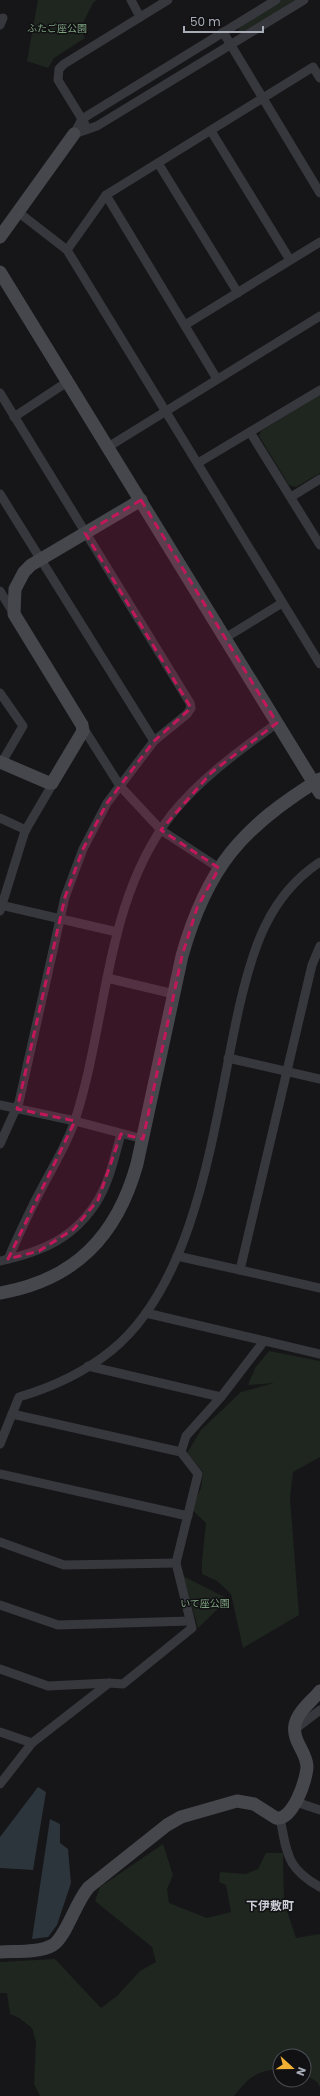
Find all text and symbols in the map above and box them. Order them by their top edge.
scale bar [184,8,263,34]
text: 50 m [190,13,221,30]
park label: ふたご座公園 [27,21,87,36]
park label: いて座公園 [180,1596,230,1611]
district label: 下伊敷町 [246,1897,294,1914]
north arrow [272,2048,312,2088]
text: N [292,2065,310,2078]

